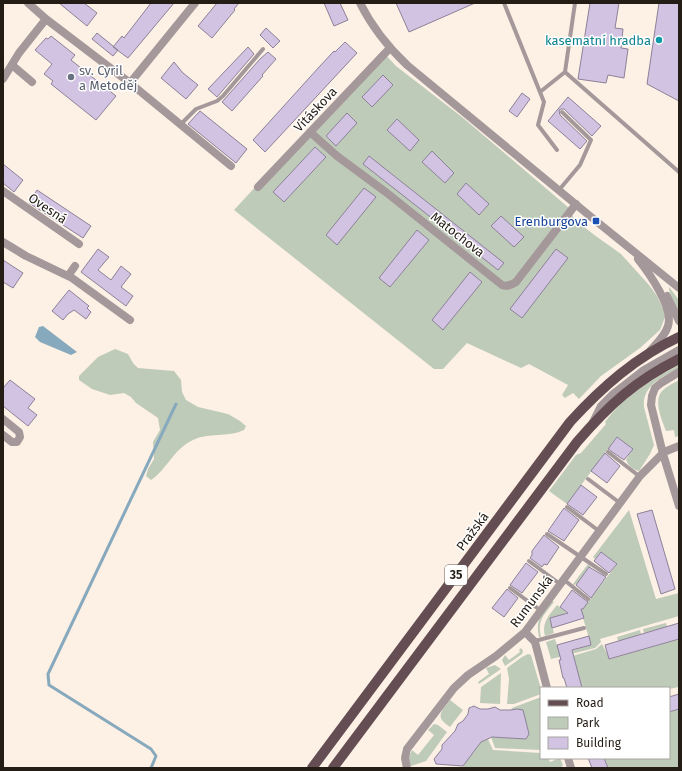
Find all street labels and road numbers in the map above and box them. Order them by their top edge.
street label: Vitáskova [291,84,340,135]
street label: Ovesná [26,190,70,227]
street label: Matochova [428,209,487,260]
street label: Pražská [453,509,492,553]
road number: 35 [445,565,467,585]
street label: Rumunská [507,572,556,630]

